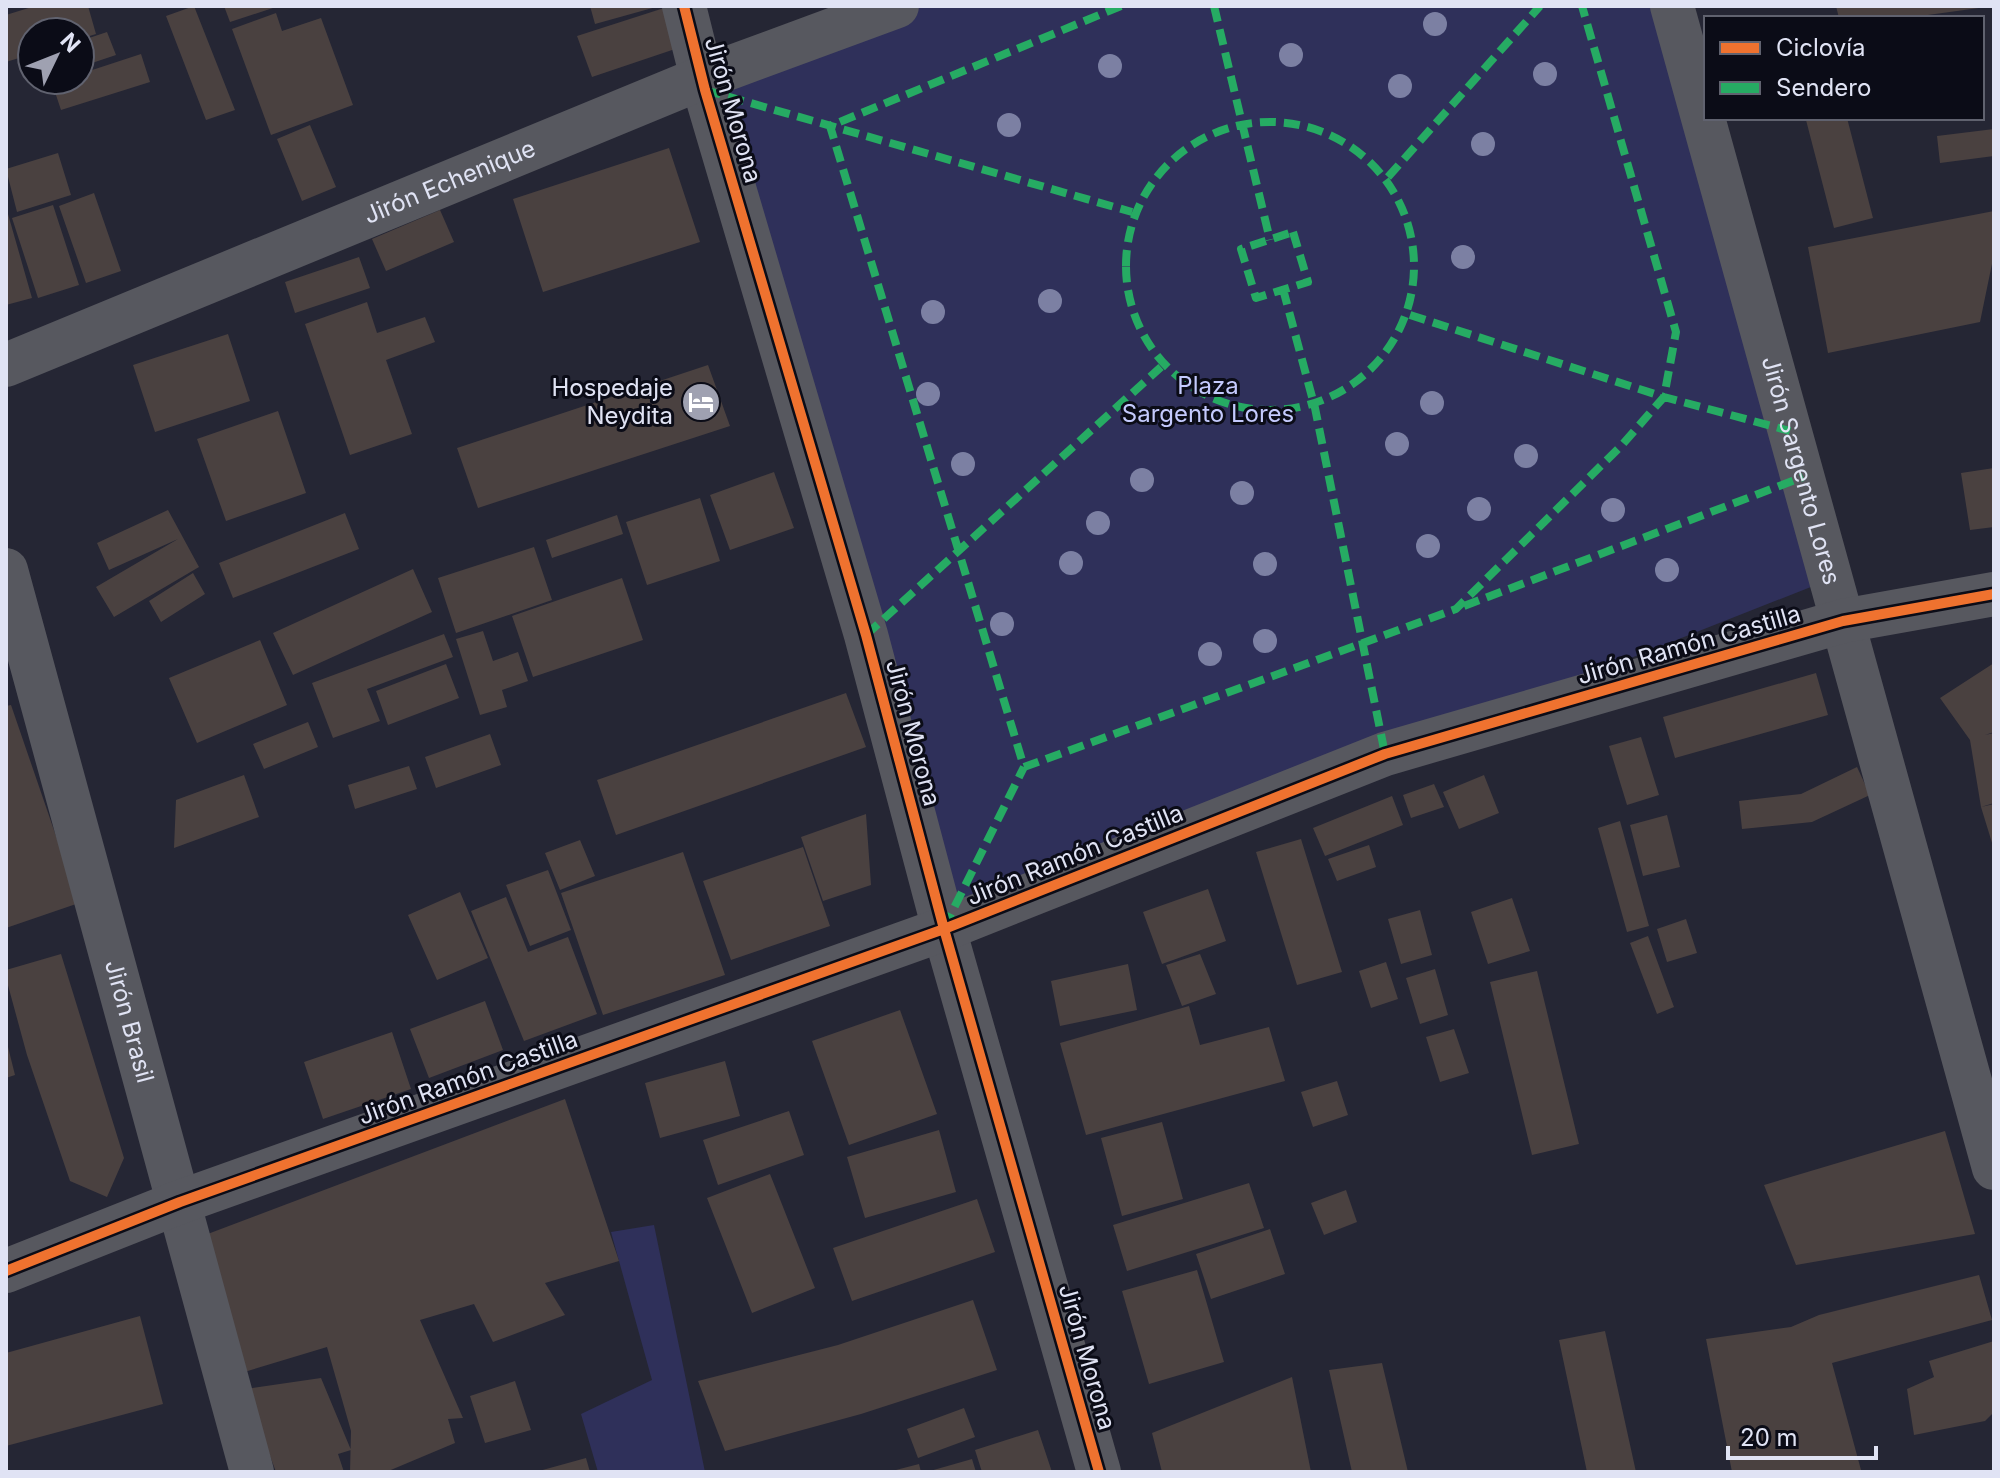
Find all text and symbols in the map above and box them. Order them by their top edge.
north arrow [16,16,96,96]
legend [1704,16,1984,120]
text: N [55,27,86,57]
text: Ciclovía [1776,33,1866,62]
street label: Jirón Morona [699,34,768,186]
text: Sendero [1776,73,1871,102]
street label: Jirón Echenique [360,133,540,230]
street label: Jirón Sargento Lores [1756,353,1847,588]
park label: Plaza Sargento Lores [1122,371,1294,428]
place label: Hospedaje Neydita [551,373,673,430]
hotel icon: Hospedaje Neydita [680,381,722,423]
street label: Jirón Ramón Castilla [1574,599,1804,690]
street label: Jirón Morona [880,657,947,809]
street label: Jirón Ramón Castilla [962,798,1187,911]
street label: Jirón Brasil [99,957,160,1086]
street label: Jirón Ramón Castilla [354,1024,581,1131]
street label: Jirón Morona [1053,1281,1122,1433]
scale bar [1728,1410,1876,1460]
text: 20 m [1740,1423,1798,1452]

